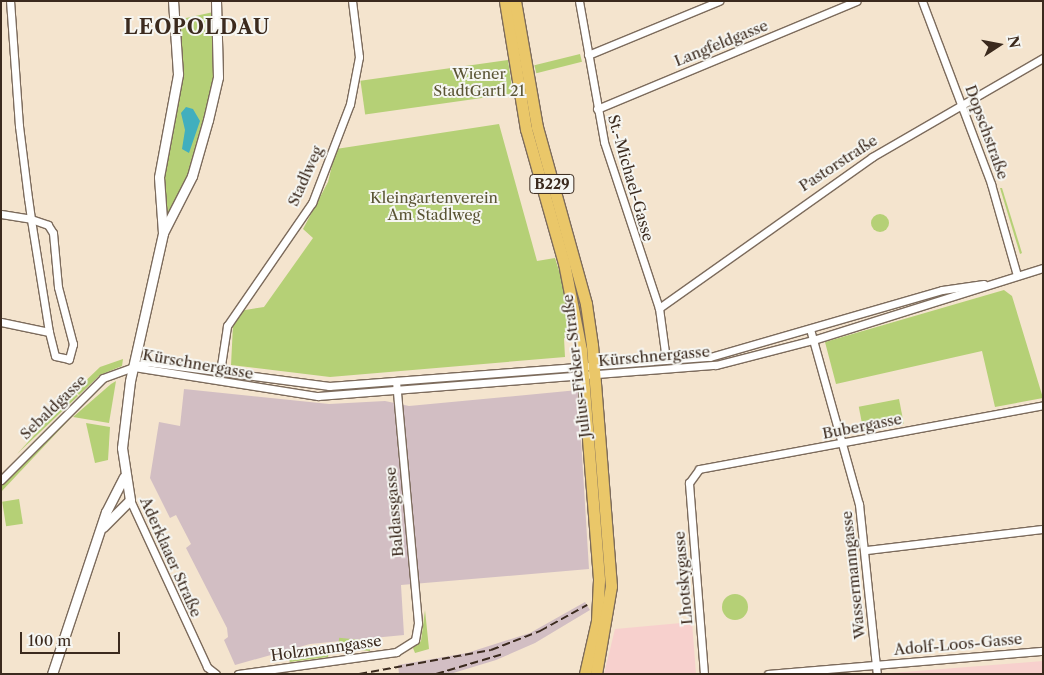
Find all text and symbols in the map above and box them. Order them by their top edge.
district label: LEOPOLDAU [123,15,271,39]
street label: Langfeldgasse [672,16,770,70]
north arrow [974,20,1024,70]
text: N [1004,34,1024,50]
park label: Wiener StadtGartl 21 [433,64,525,99]
street label: Dopschstraße [962,82,1012,182]
street label: St.-Michael-Gasse [604,113,658,243]
street label: Pastorstraße [796,131,880,195]
street label: Stadlweg [284,143,326,209]
road number: B229 [528,172,576,195]
park label: Kleingartenverein Am Stadlweg [370,188,498,223]
street label: Julius-Ficker-Straße [558,293,594,439]
street label: Kürschnergasse [597,342,711,370]
street label: Kürschnergasse [141,345,255,383]
street label: Sebaldgasse [16,371,90,443]
street label: Bubergasse [821,409,903,443]
street label: Baldassgasse [381,466,407,558]
street label: Aderklaaer Straße [136,494,206,620]
street label: Wassermanngasse [837,510,869,640]
street label: Lhotskygasse [670,530,696,626]
scale bar [22,622,122,654]
street label: Adolf-Loos-Gasse [893,629,1023,659]
text: 100 m [28,631,71,650]
street label: Holzmanngasse [269,631,383,665]

